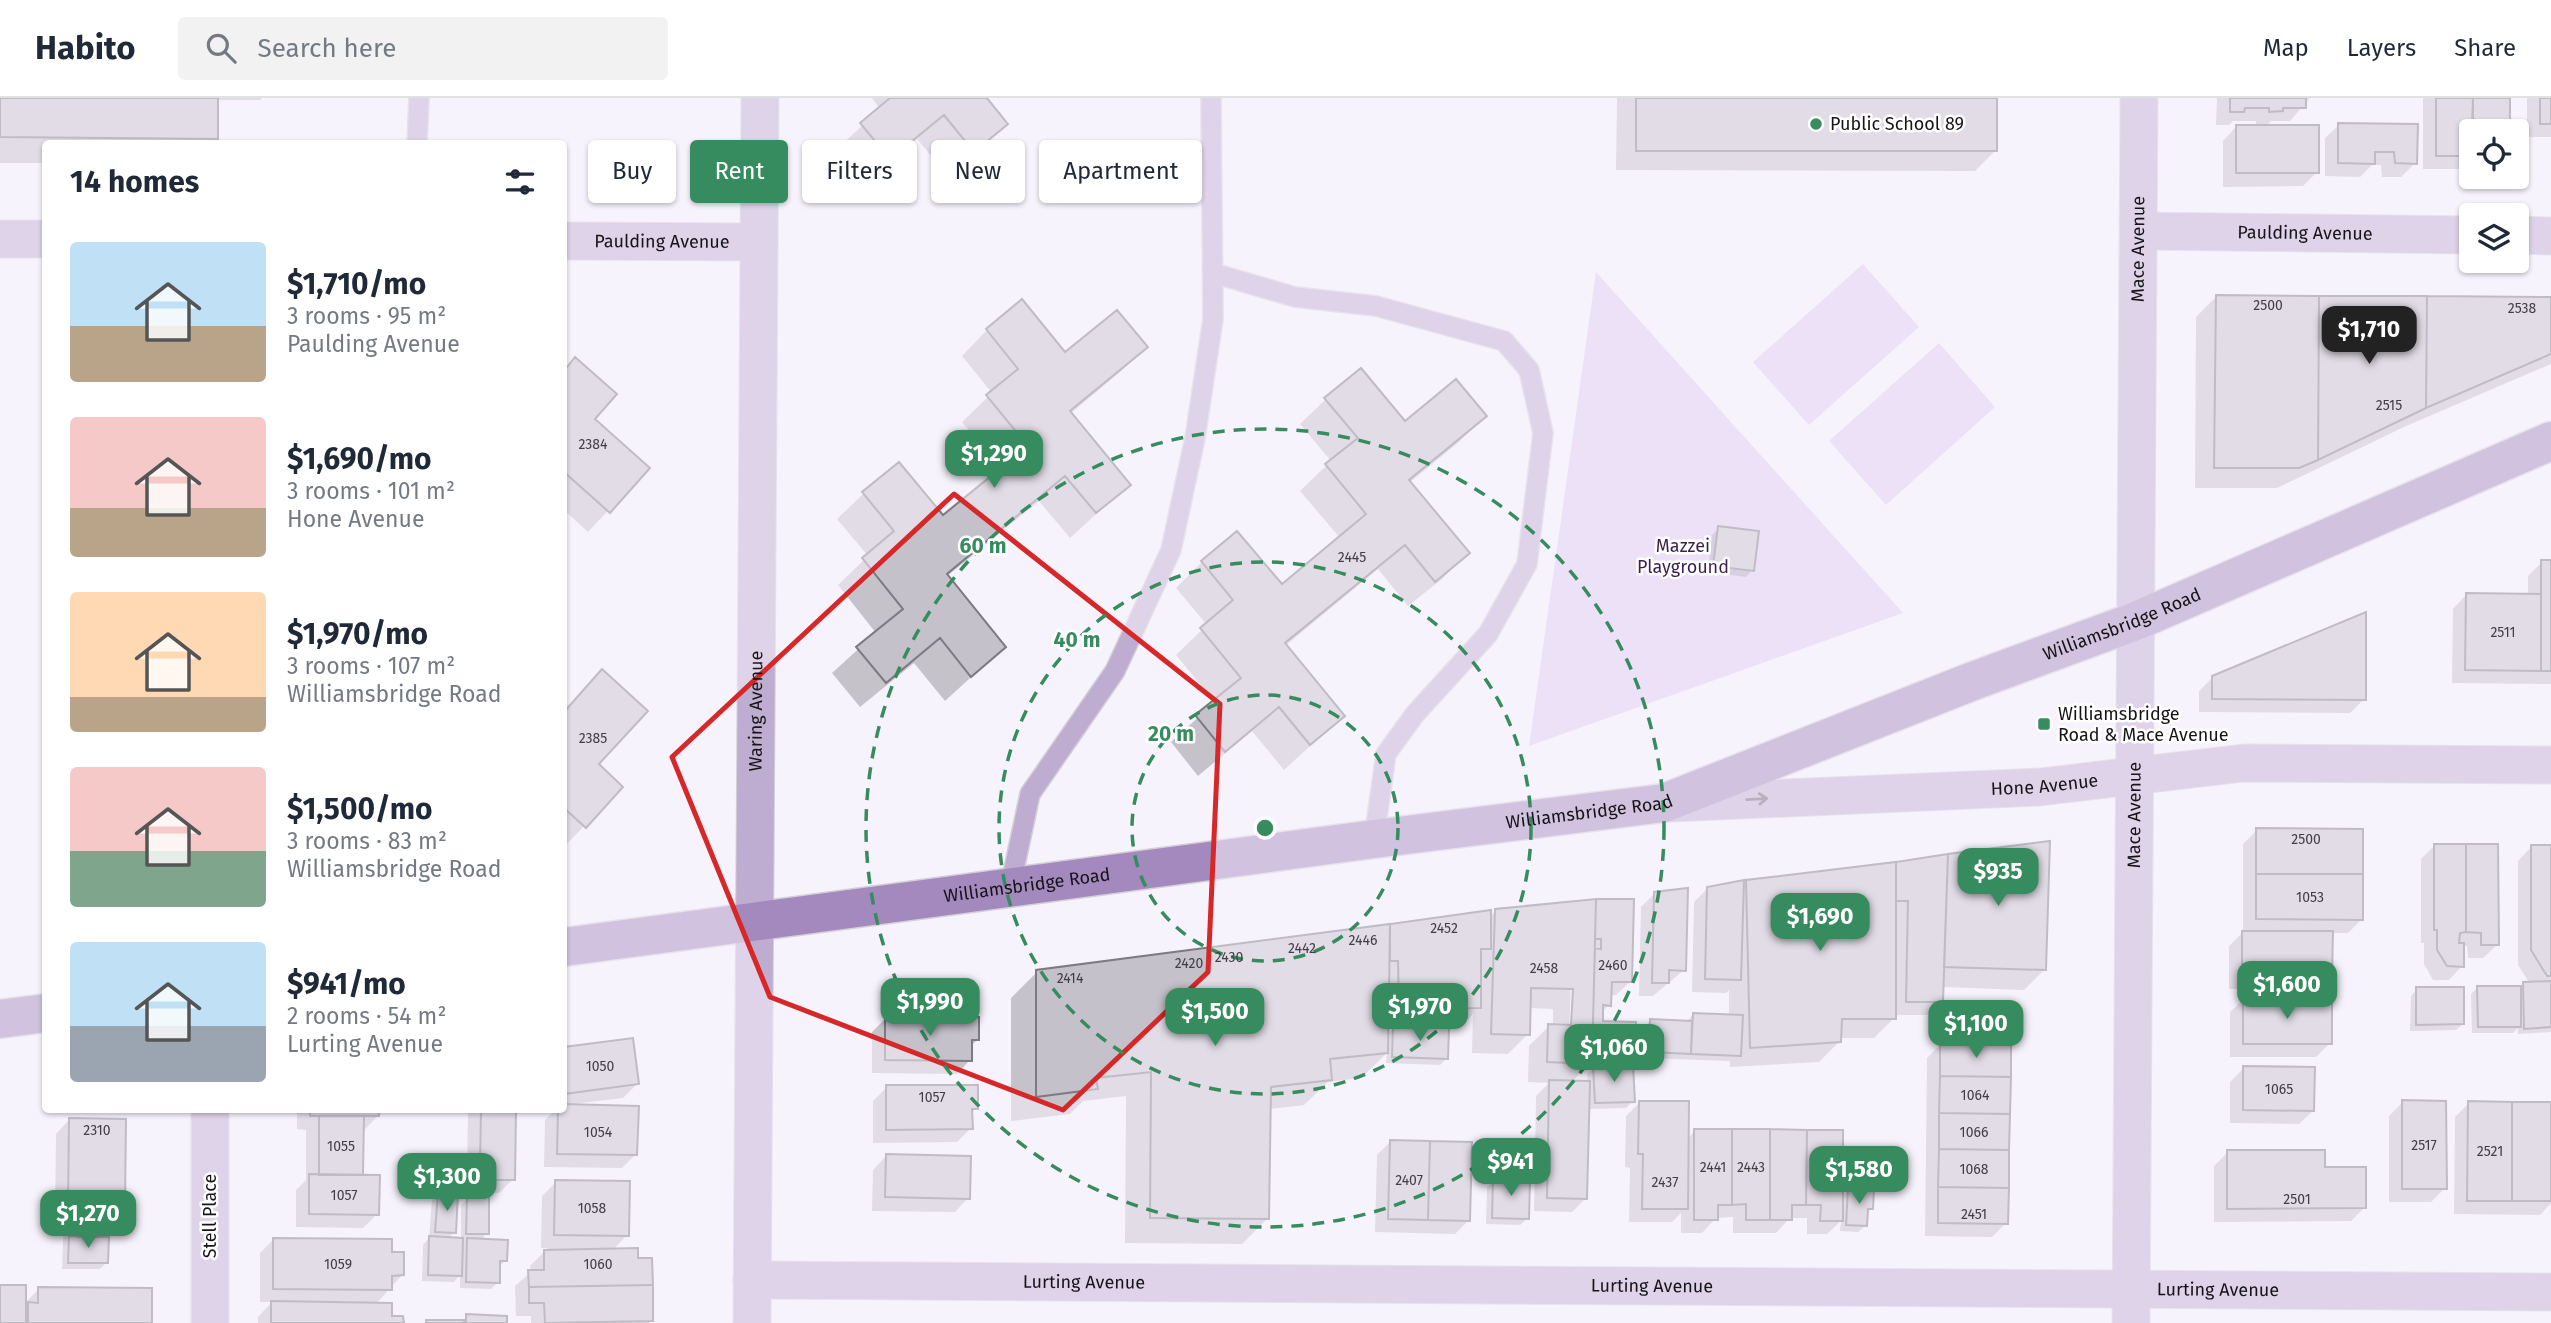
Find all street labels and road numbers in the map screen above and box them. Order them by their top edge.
street label: Mace Avenue [2127,196,2149,302]
street label: Paulding Avenue [2237,221,2373,245]
street label: Paulding Avenue [594,230,730,253]
street label: Williamsbridge Road [2040,583,2204,665]
street label: Waring Avenue [745,651,767,771]
street label: Mace Avenue [2123,762,2146,868]
street label: Hone Avenue [1990,769,2099,800]
street label: Williamsbridge Road [1504,790,1676,834]
street label: Williamsbridge Road [942,863,1112,907]
street label: Stell Place [199,1174,221,1258]
street label: Lurting Avenue [1023,1271,1145,1294]
street label: Lurting Avenue [1591,1275,1713,1297]
street label: Lurting Avenue [2157,1278,2279,1301]

